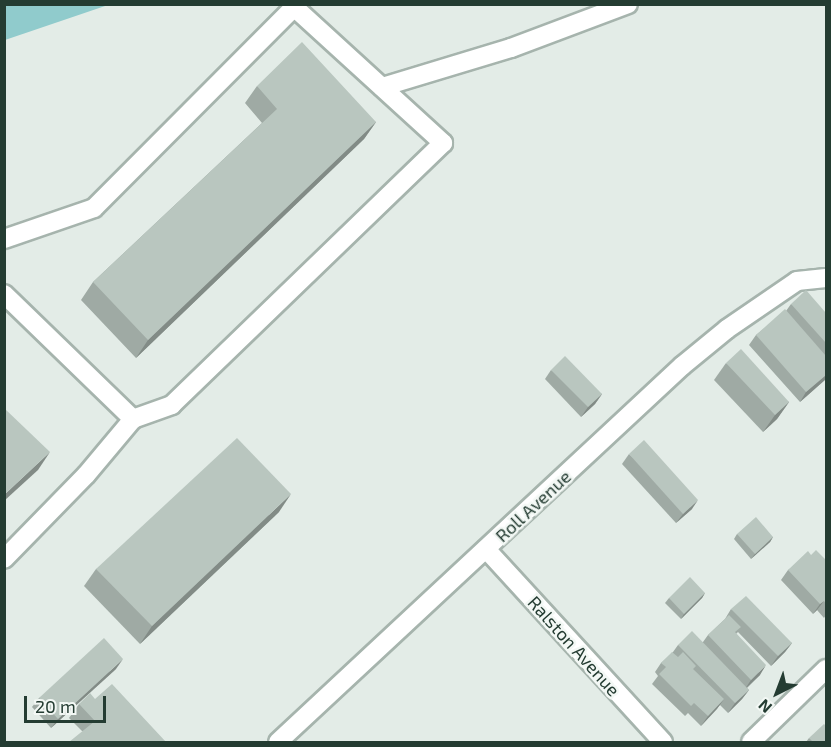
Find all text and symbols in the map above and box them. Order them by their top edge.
street label: Roll Avenue [490,465,576,547]
street label: Ralston Avenue [523,591,625,701]
north arrow [747,663,807,723]
scale bar [27,684,110,722]
text: 20 m [35,695,76,717]
text: N [754,696,775,718]

